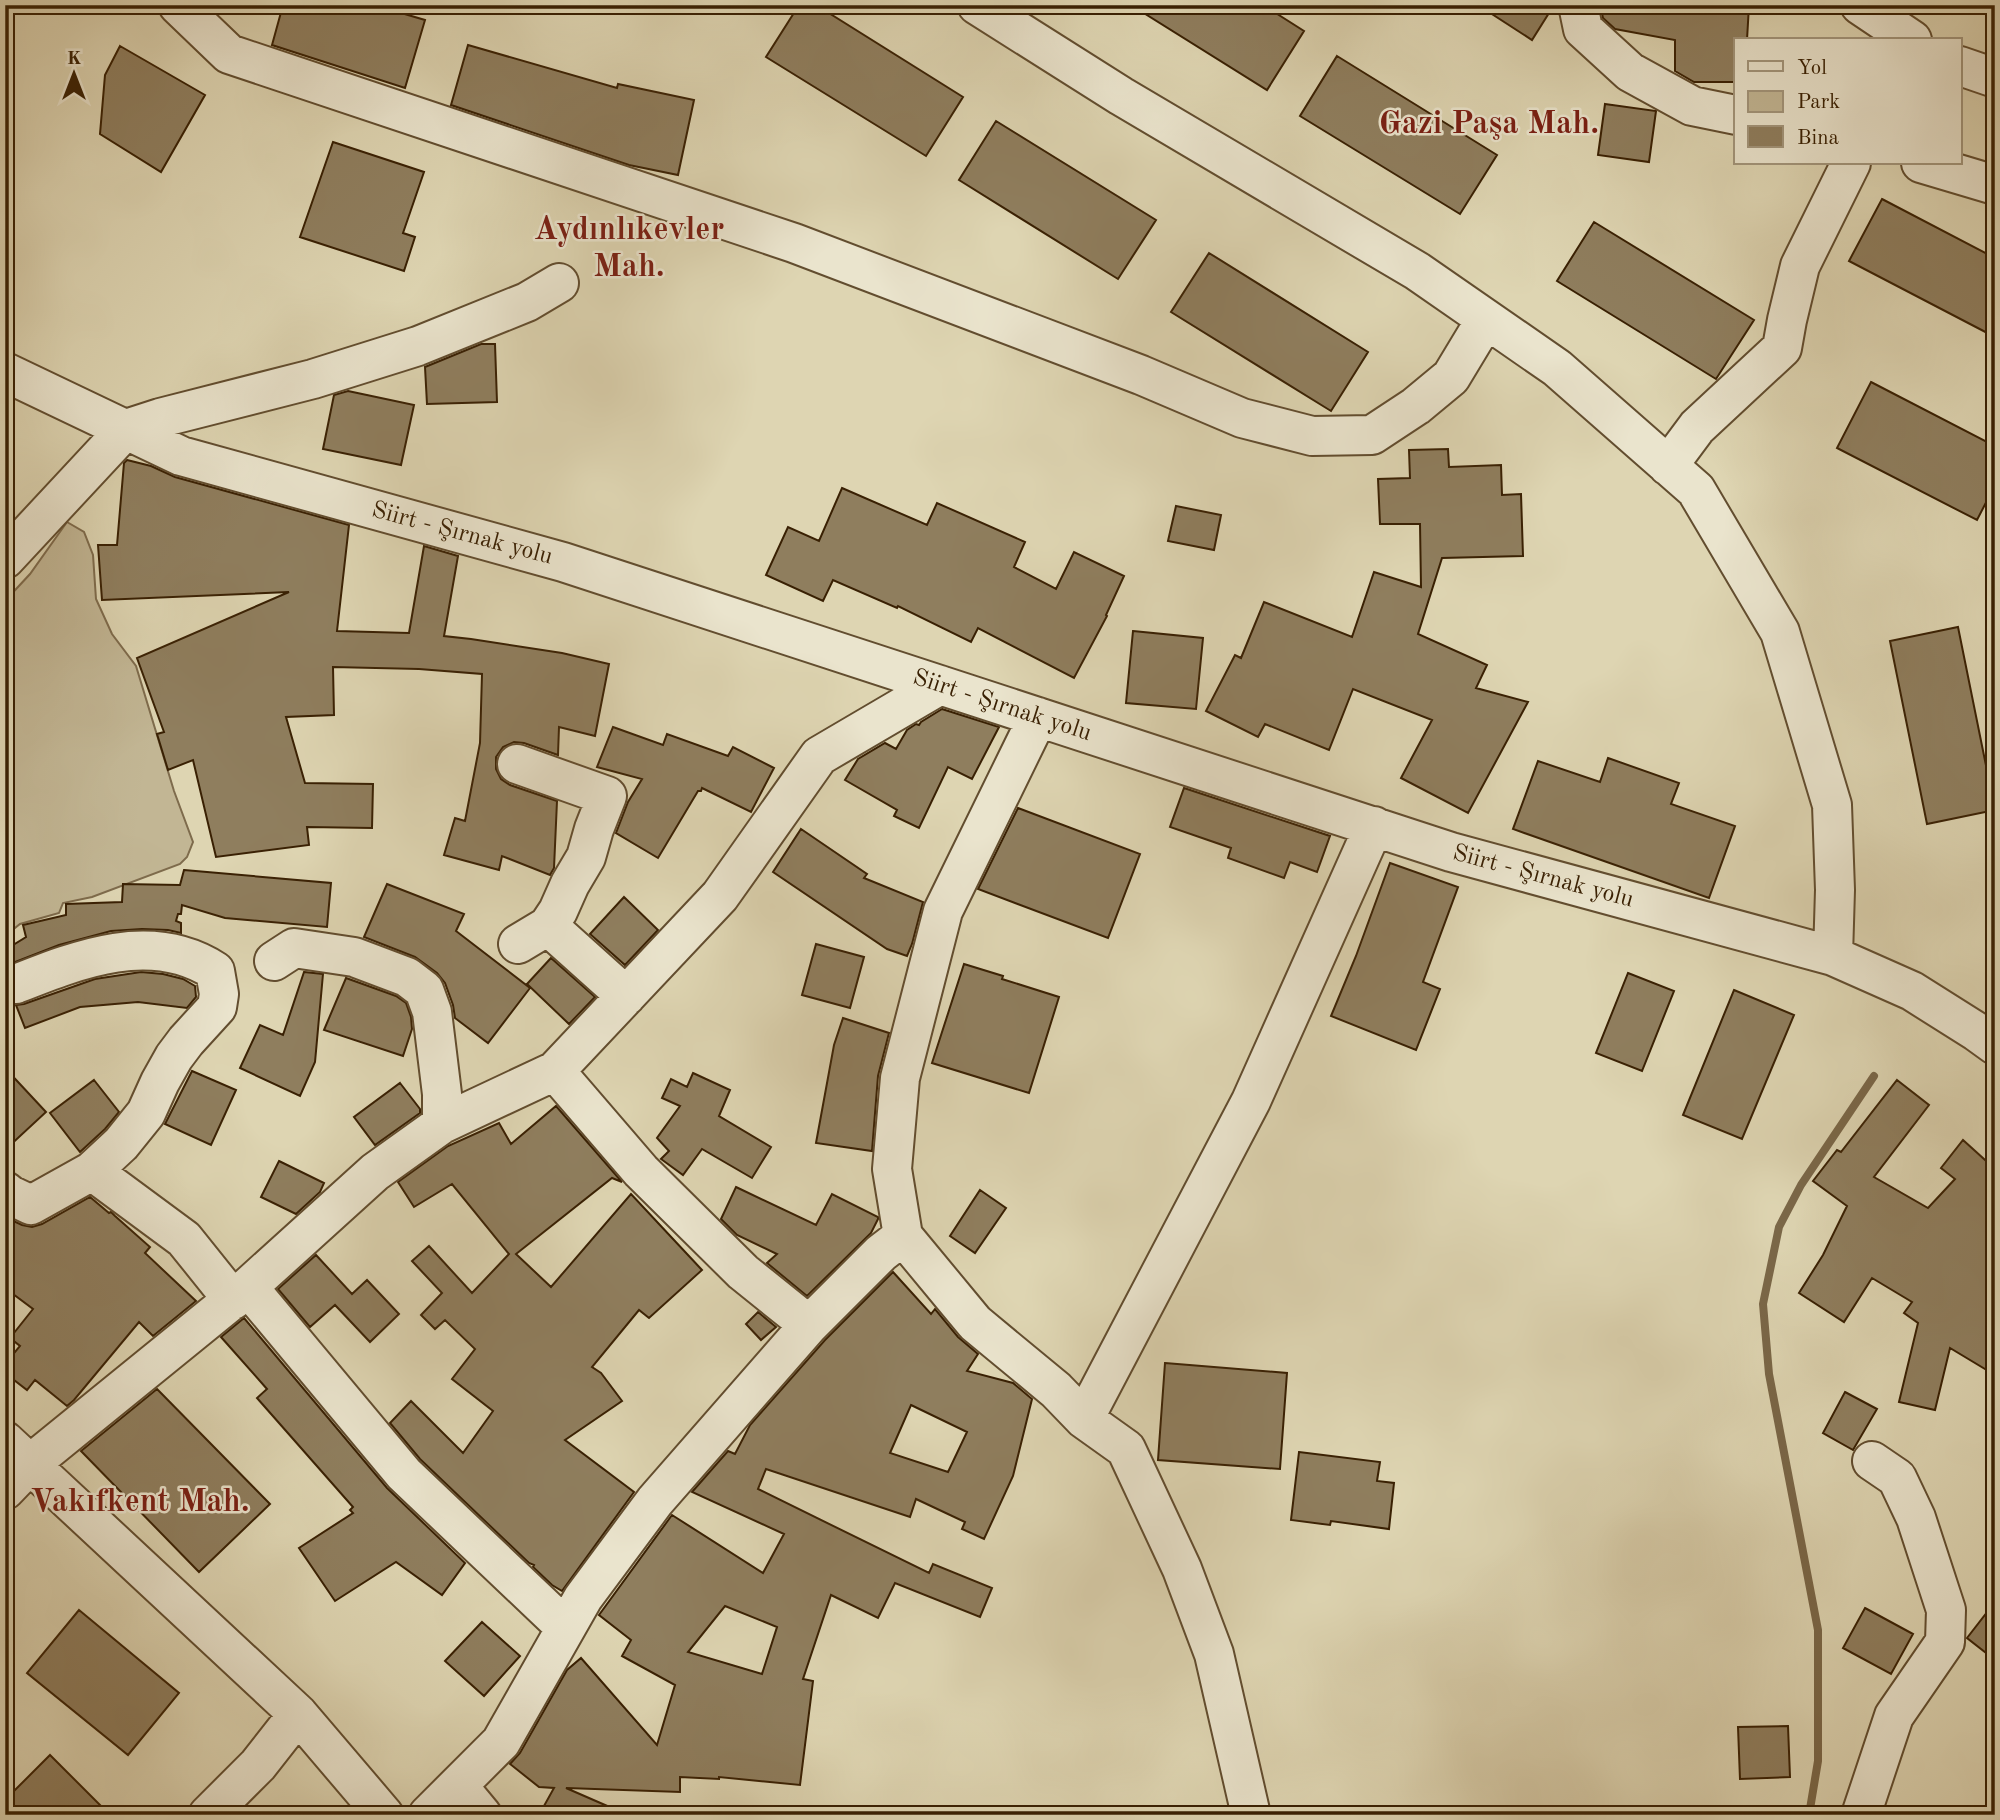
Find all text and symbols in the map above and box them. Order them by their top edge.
north arrow [38,38,108,108]
legend [1734,38,1962,164]
text: K [67,50,82,69]
text: Yol [1797,58,1827,79]
text: Park [1797,92,1840,113]
district label: Gazi Paşa Mah. [1379,109,1599,141]
text: Bina [1797,128,1839,149]
district label: Aydınlıkevler Mah. [534,215,724,284]
street label: Siirt - Şırnak yolu [369,498,555,570]
street label: Siirt - Şırnak yolu [910,666,1095,746]
street label: Siirt - Şırnak yolu [1450,841,1636,913]
district label: Vakıfkent Mah. [30,1487,250,1519]

